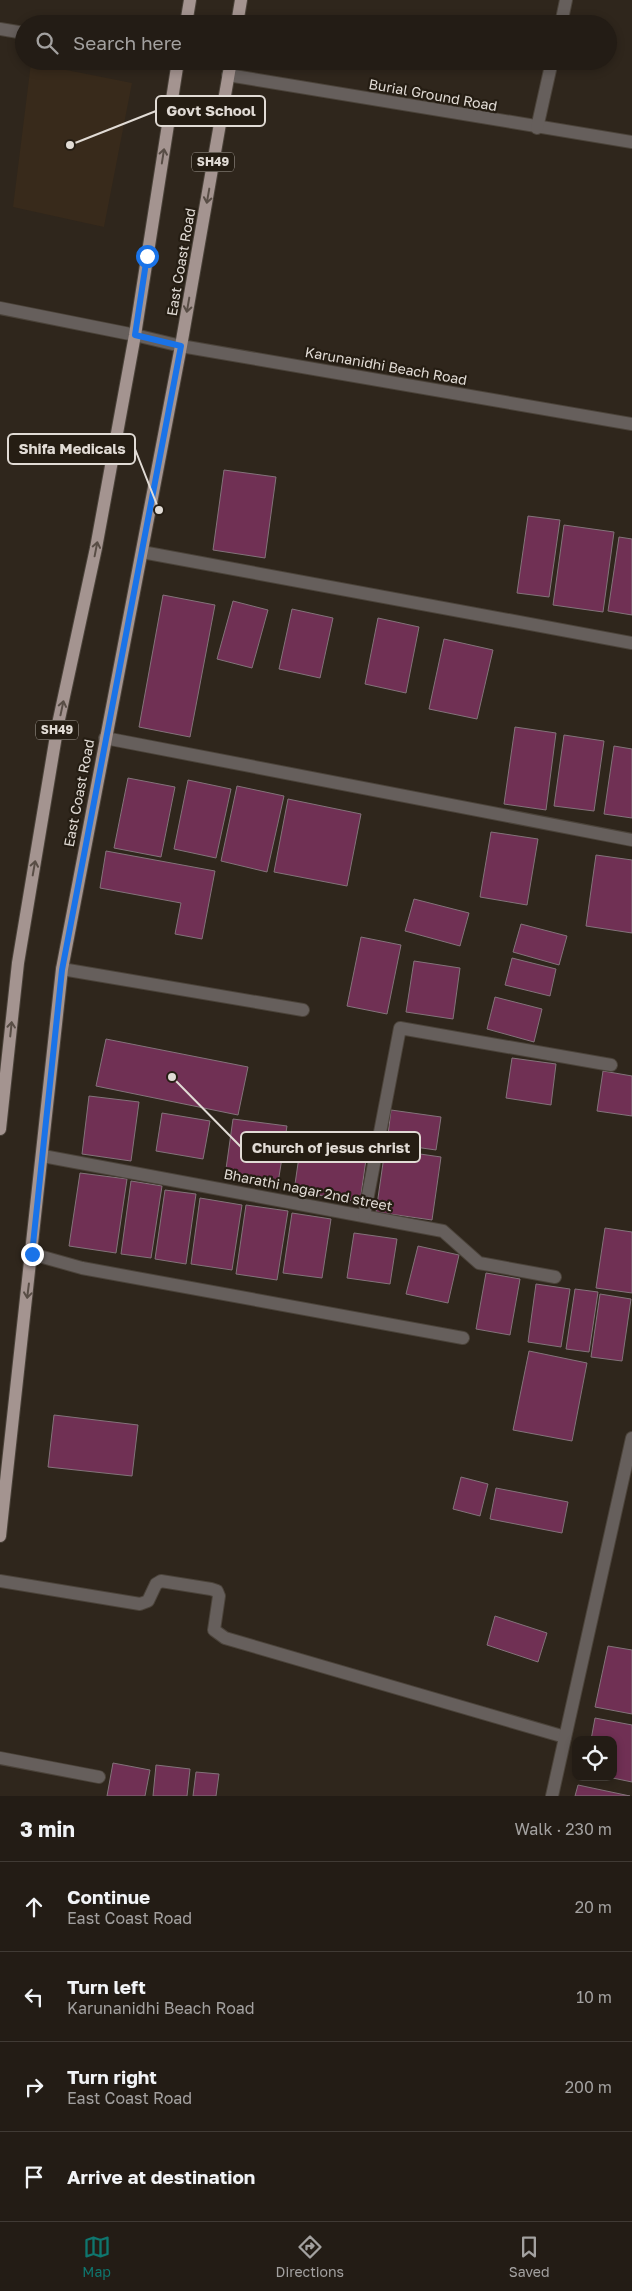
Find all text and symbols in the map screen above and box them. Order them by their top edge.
search box [15,15,617,70]
icon: search [33,29,61,57]
text: Search here [73,31,182,54]
street label: Burial Ground Road [368,75,499,114]
callout: Govt School [156,96,265,126]
text: Govt School [166,101,256,119]
one-way arrow [158,149,168,165]
road number: SH49 [192,152,234,172]
one-way arrow [202,187,212,203]
street label: East Coast Road [163,207,198,317]
route start [136,245,159,268]
one-way arrow [183,296,193,312]
street label: Karunanidhi Beach Road [304,343,468,388]
callout: Shifa Medicals [8,434,135,464]
text: Shifa Medicals [18,439,126,457]
one-way arrow [91,541,101,557]
one-way arrow [57,700,67,716]
road number: SH49 [36,720,78,740]
street label: East Coast Road [60,738,97,848]
one-way arrow [29,860,39,876]
one-way arrow [6,1021,16,1037]
callout: Church of jesus christ [241,1132,420,1162]
text: Church of jesus christ [252,1138,410,1156]
street label: Bharathi nagar 2nd street [222,1165,394,1214]
route end [21,1243,44,1266]
one-way arrow [23,1283,33,1299]
map controls [572,1736,617,1781]
button: locate [572,1736,617,1781]
text: 3 min [20,1816,75,1842]
text: Walk · 230 m [515,1819,612,1839]
text: Continue [67,1885,150,1908]
icon: ahead [20,1893,48,1921]
text: 20 m [575,1897,612,1917]
text: East Coast Road [67,1908,192,1928]
text: Turn left [67,1975,146,1998]
icon: left [20,1983,48,2011]
text: 10 m [576,1987,612,2007]
text: Karunanidhi Beach Road [67,1998,255,2018]
text: Turn right [67,2065,157,2088]
icon: right [20,2073,48,2101]
text: 200 m [565,2077,612,2097]
text: East Coast Road [67,2088,192,2108]
icon: arrive [20,2163,48,2191]
text: Arrive at destination [67,2165,255,2188]
tab: Map [82,2233,111,2280]
tab: Directions [276,2233,344,2280]
tab: Saved [509,2233,550,2280]

